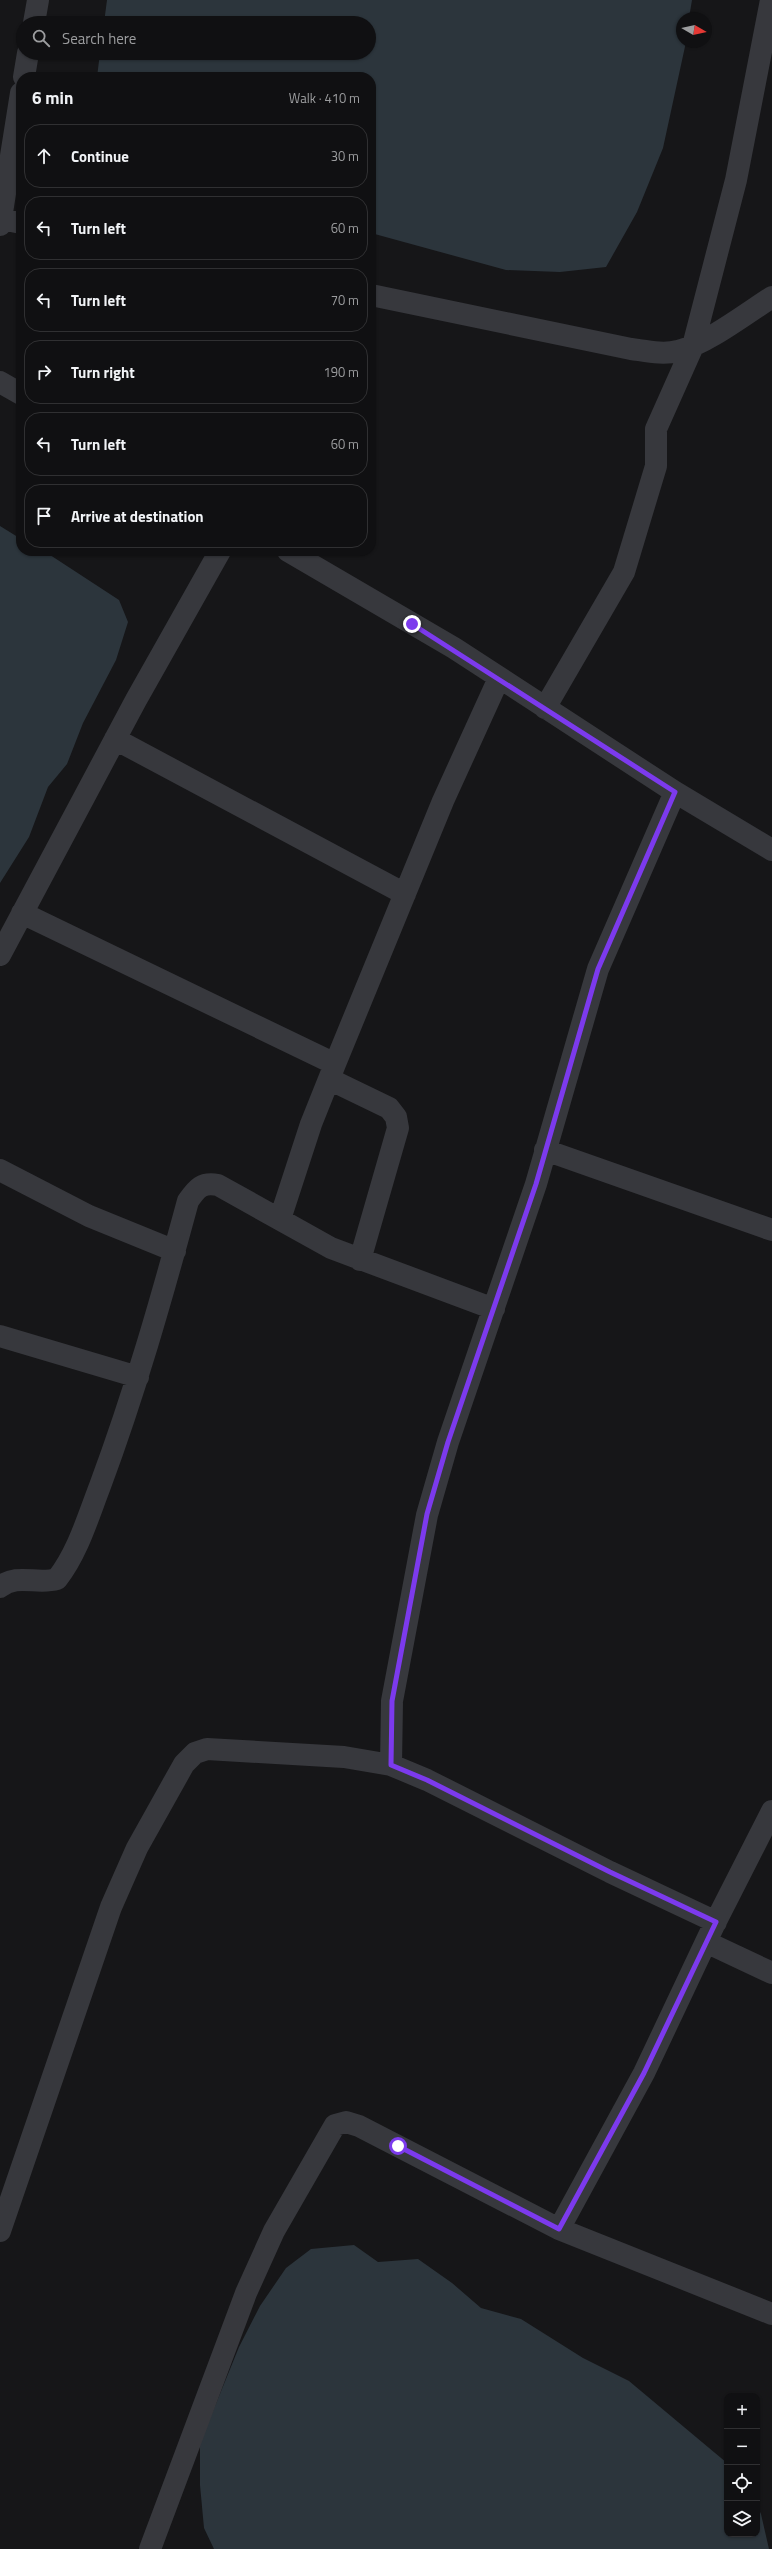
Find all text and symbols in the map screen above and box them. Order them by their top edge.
north arrow [676,12,712,48]
search box [16,16,376,60]
icon: search [30,27,52,49]
text: Search here [62,27,136,50]
text: 6 min [32,85,73,111]
text: Walk · 410 m [289,88,360,108]
icon: ahead [33,145,55,167]
text: Continue [71,145,129,168]
text: 30 m [331,146,359,166]
icon: left [33,217,55,239]
text: Turn left [71,217,126,240]
text: 60 m [331,218,359,238]
icon: left [33,289,55,311]
text: Turn left [71,289,126,312]
text: 70 m [331,290,359,310]
icon: right [33,361,55,383]
text: Turn right [71,361,135,384]
text: 190 m [323,362,359,382]
icon: left [33,433,55,455]
text: Turn left [71,433,126,456]
text: 60 m [331,434,359,454]
icon: arrive [33,505,55,527]
text: Arrive at destination [71,505,204,528]
route end [403,615,421,633]
route start [389,2137,407,2155]
map controls [724,2393,760,2537]
button: + [724,2393,760,2429]
button: − [724,2429,760,2465]
button: locate [724,2465,760,2501]
button: layers [724,2501,760,2537]

